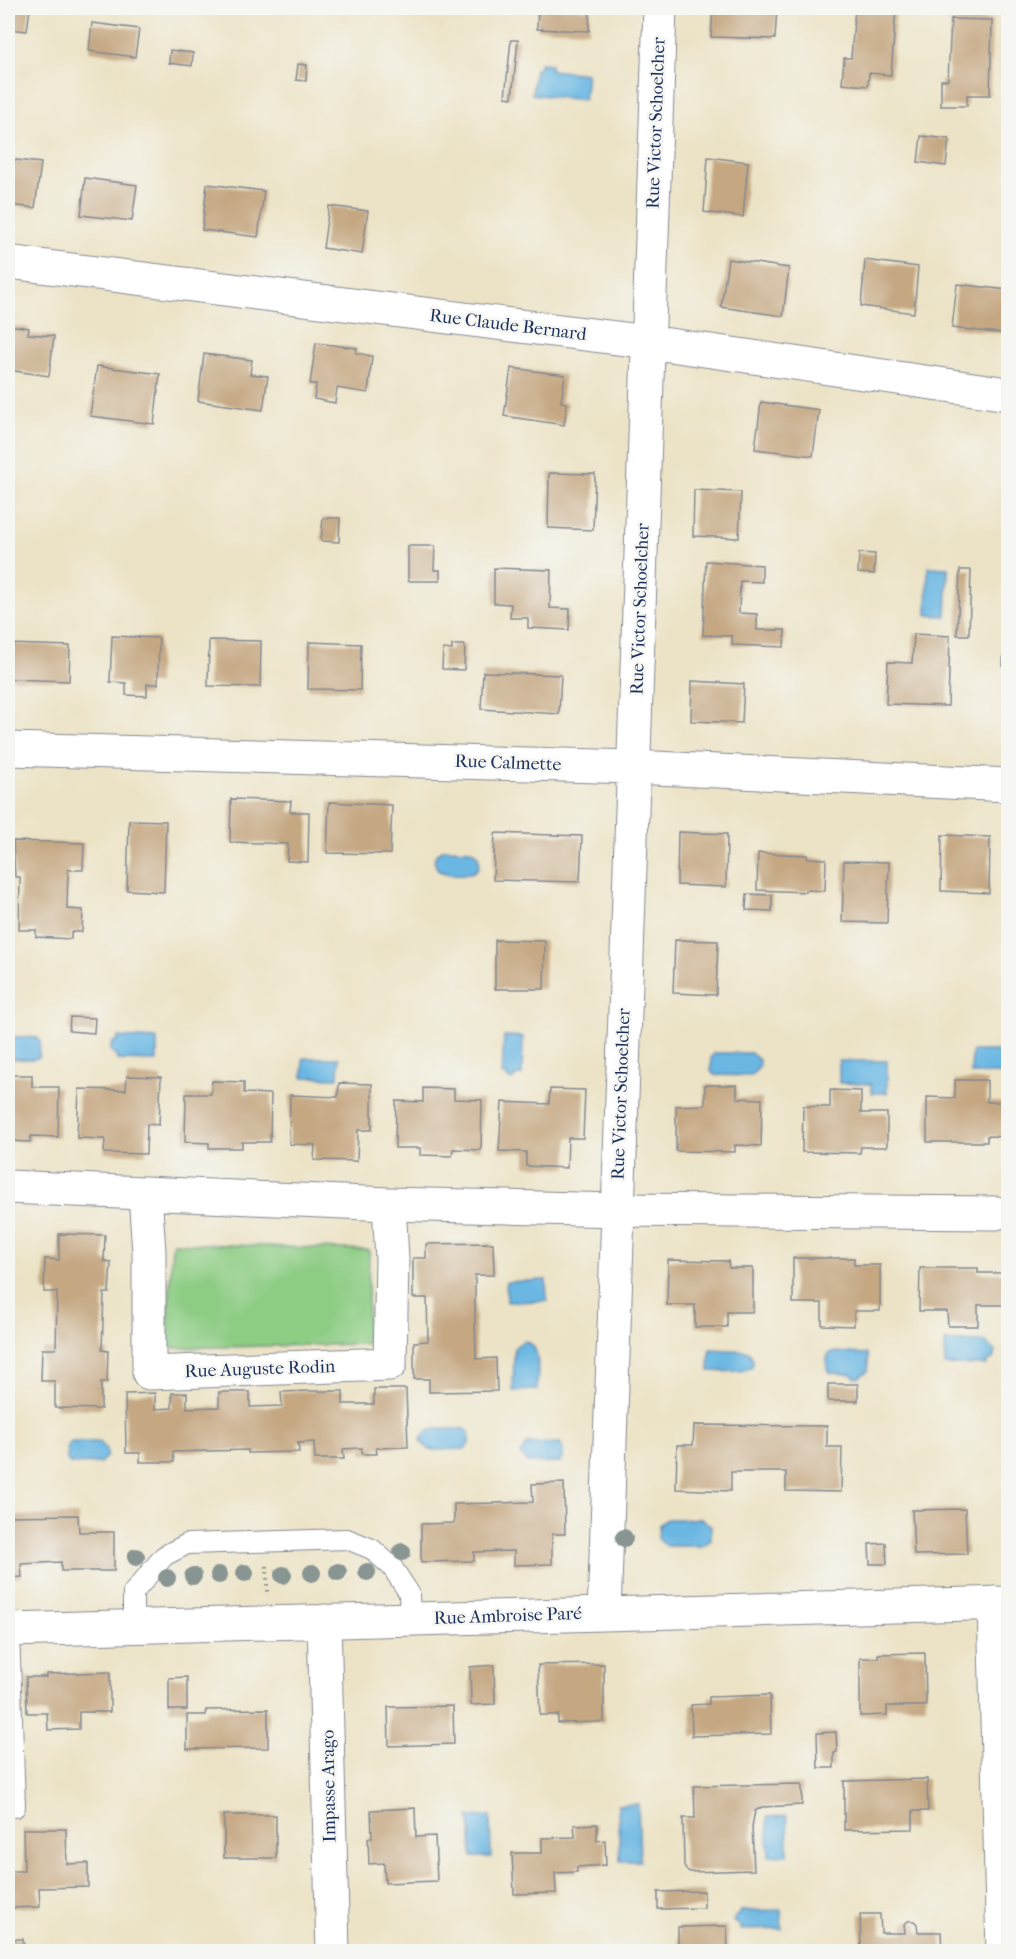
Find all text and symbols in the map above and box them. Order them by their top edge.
street label: Rue Victor Schoelcher [643,36,670,209]
street label: Rue Claude Bernard [428,305,588,345]
street label: Rue Victor Schoelcher [627,522,654,695]
street label: Rue Calmette [454,751,562,775]
street label: Rue Victor Schoelcher [608,1007,635,1180]
street label: Rue Auguste Rodin [184,1356,336,1382]
street label: Rue Ambroise Paré [434,1603,583,1629]
street label: Impasse Arago [318,1730,340,1842]

